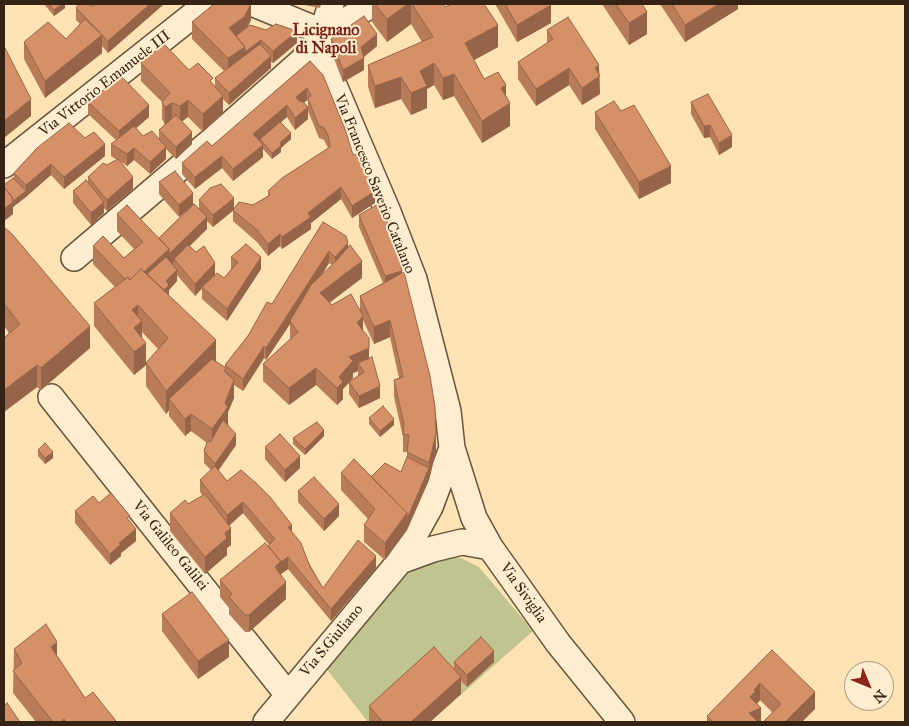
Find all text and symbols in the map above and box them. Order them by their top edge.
district label: Licignano di Napoli [292,21,360,59]
street label: Via Vittorio Emanuele III [36,27,174,141]
street label: Via Francesco Saverio Catalano [330,92,418,276]
street label: Via Galileo Galilei [128,497,212,595]
street label: Via Siviglia [496,559,550,627]
street label: Via S.Giuliano [297,601,367,681]
north arrow [844,661,894,711]
text: N [869,686,889,706]

